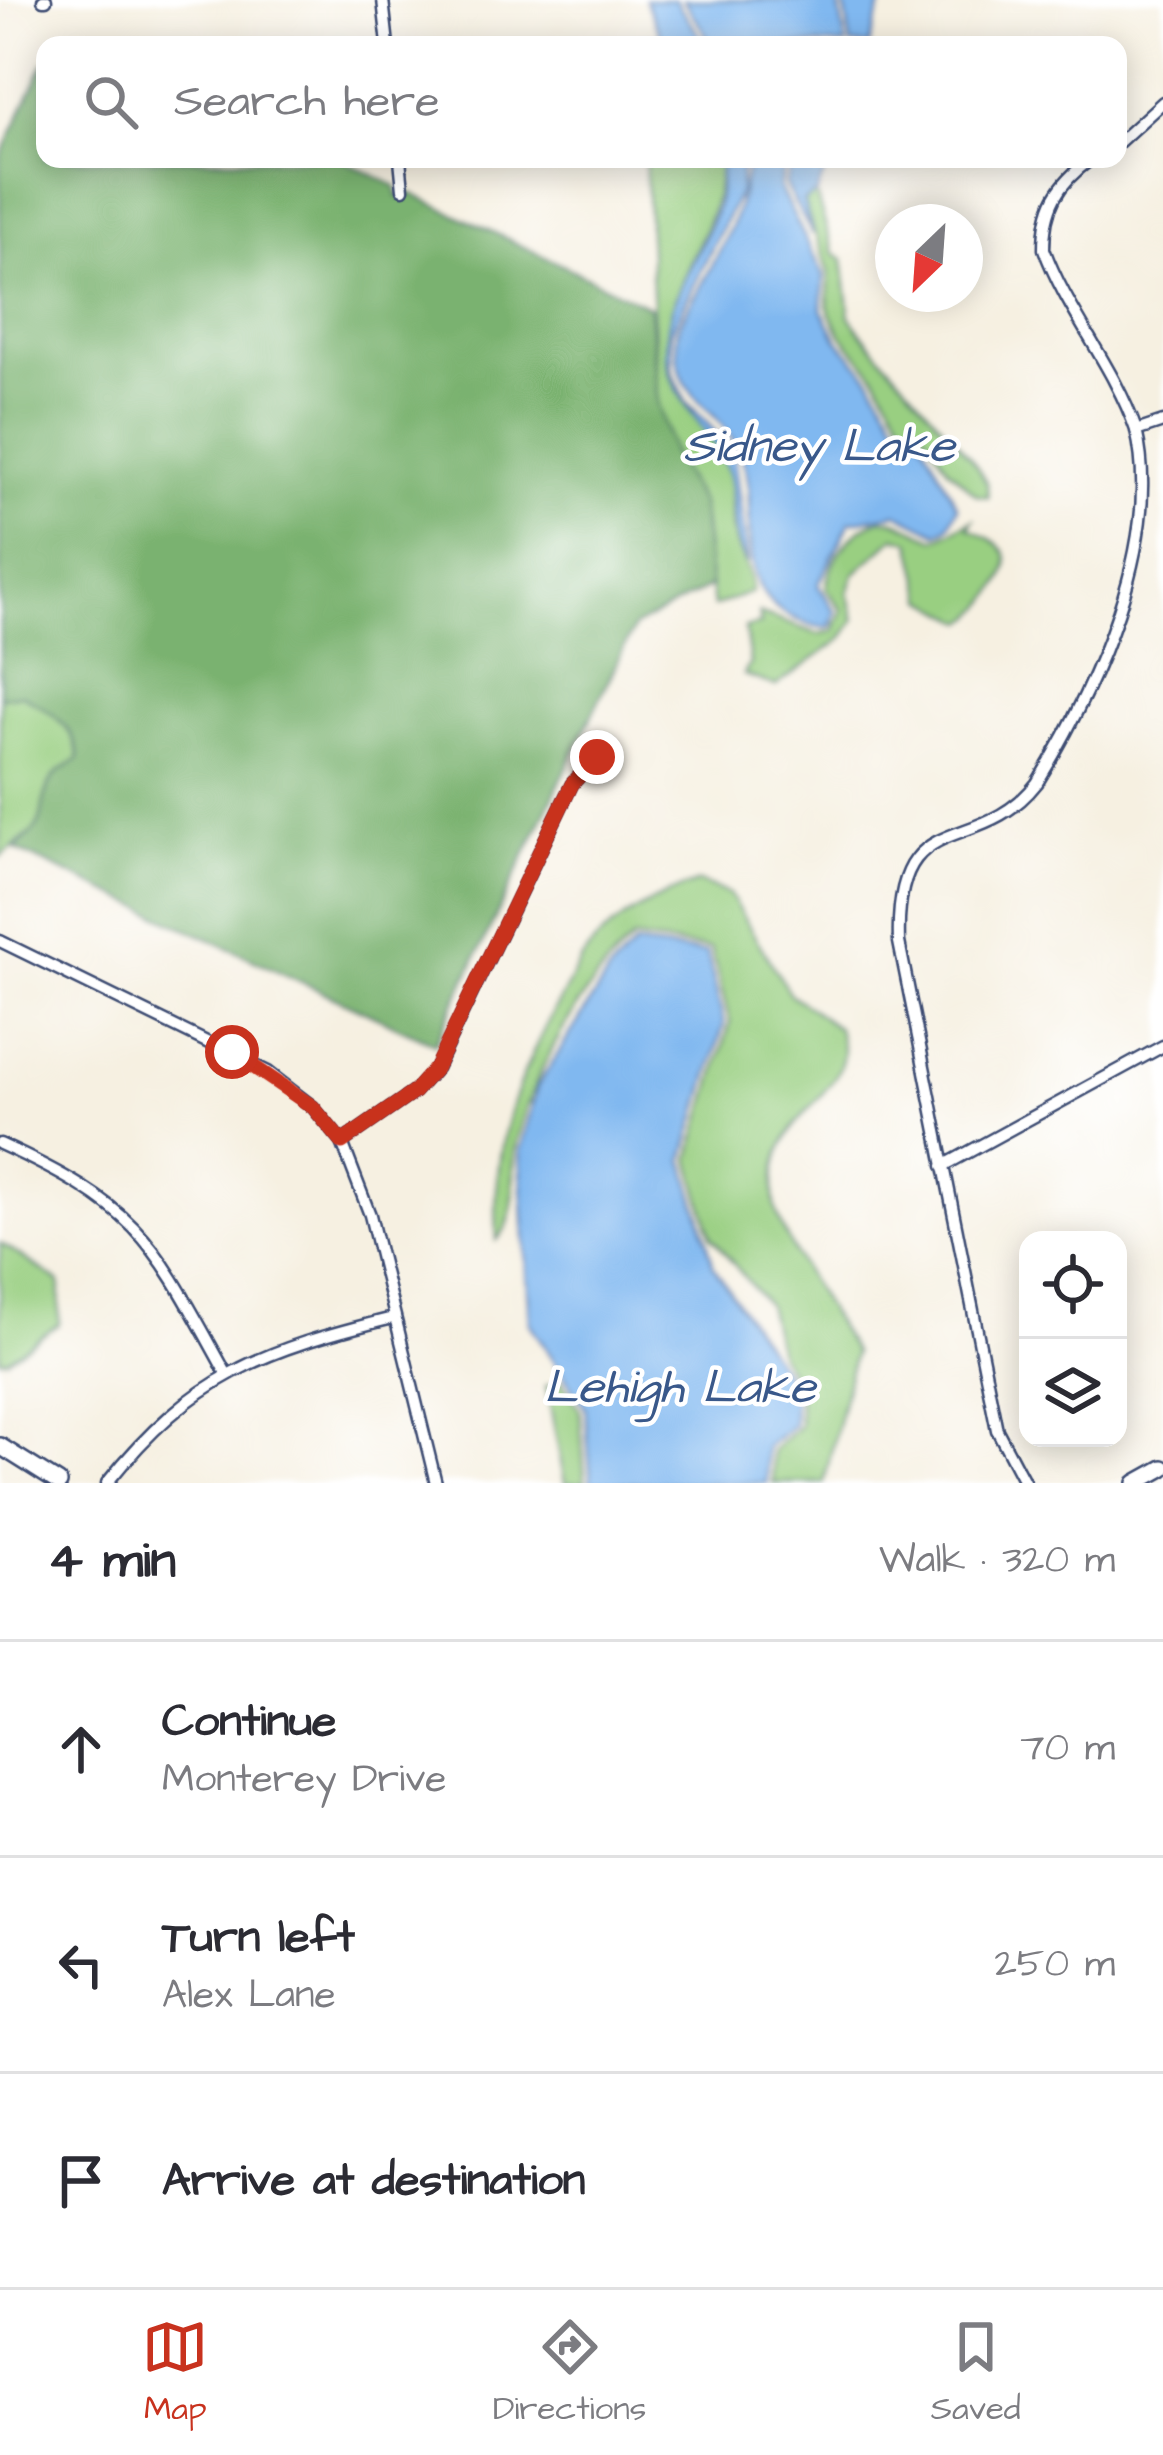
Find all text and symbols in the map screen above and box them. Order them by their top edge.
search box [36,36,1127,168]
icon: search [78,69,144,135]
text: Search here [174,71,440,133]
north arrow [875,204,983,312]
water label: Sidney Lake [683,414,957,481]
route end [570,730,624,784]
route start [205,1025,259,1079]
map controls [1019,1231,1127,1447]
button: locate [1019,1231,1127,1339]
button: layers [1019,1339,1127,1447]
water label: Lehigh Lake [544,1355,818,1423]
text: 4 min [48,1526,176,1597]
text: Walk · 320 m [879,1534,1115,1588]
text: Continue [162,1691,336,1753]
icon: ahead [48,1716,114,1782]
text: 70 m [1020,1722,1115,1776]
text: Monterey Drive [162,1753,446,1807]
text: Turn left [162,1907,355,1969]
icon: left [48,1932,114,1998]
text: 250 m [994,1938,1115,1992]
text: Alex Lane [162,1969,336,2023]
icon: arrive [48,2148,114,2214]
text: Arrive at destination [162,2150,585,2212]
tab: Map [142,2314,208,2432]
tab: Directions [493,2314,646,2432]
tab: Saved [931,2314,1021,2432]

